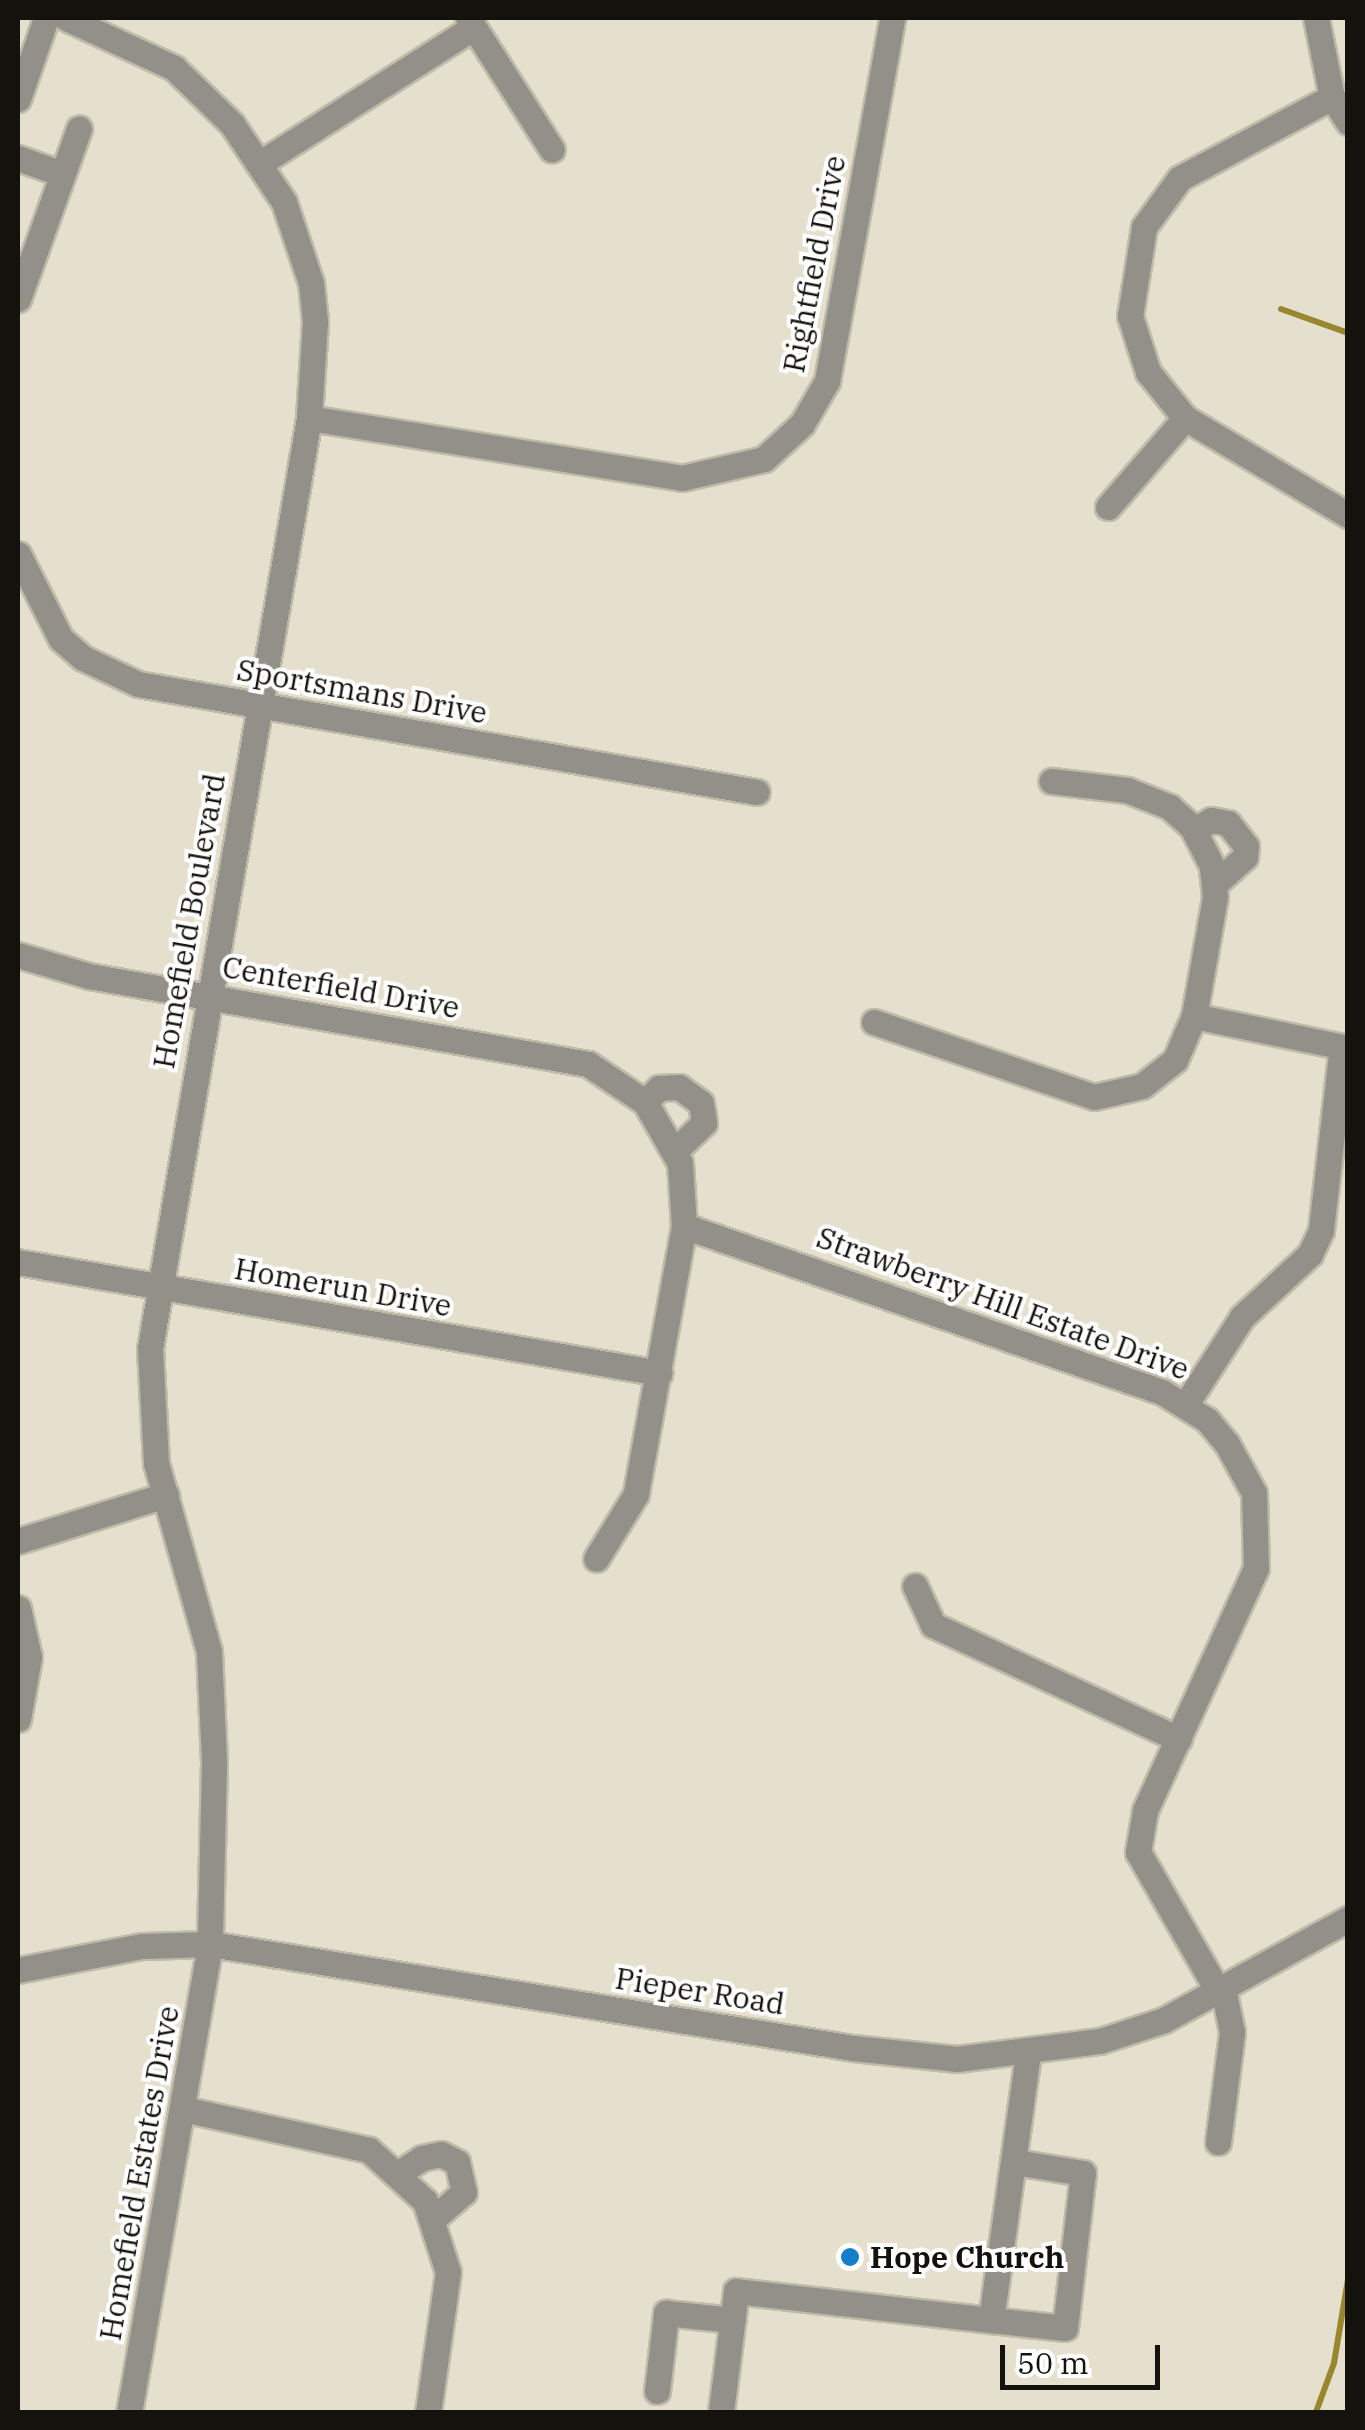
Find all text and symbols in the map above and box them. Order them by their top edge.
street label: Rightfield Drive [775,152,853,376]
street label: Sportsmans Drive [234,651,490,731]
street label: Homefield Boulevard [145,771,233,1071]
street label: Centerfield Drive [220,948,462,1026]
street label: Strawberry Hill Estate Drive [812,1219,1194,1387]
street label: Homerun Drive [232,1250,454,1324]
street label: Pieper Road [613,1960,787,2022]
street label: Homefield Estates Drive [92,2003,186,2343]
place label: Hope Church [870,2239,1064,2275]
marker: Hope Church [839,2246,861,2268]
scale bar [1005,2325,1165,2387]
text: 50 m [1017,2343,1089,2382]

